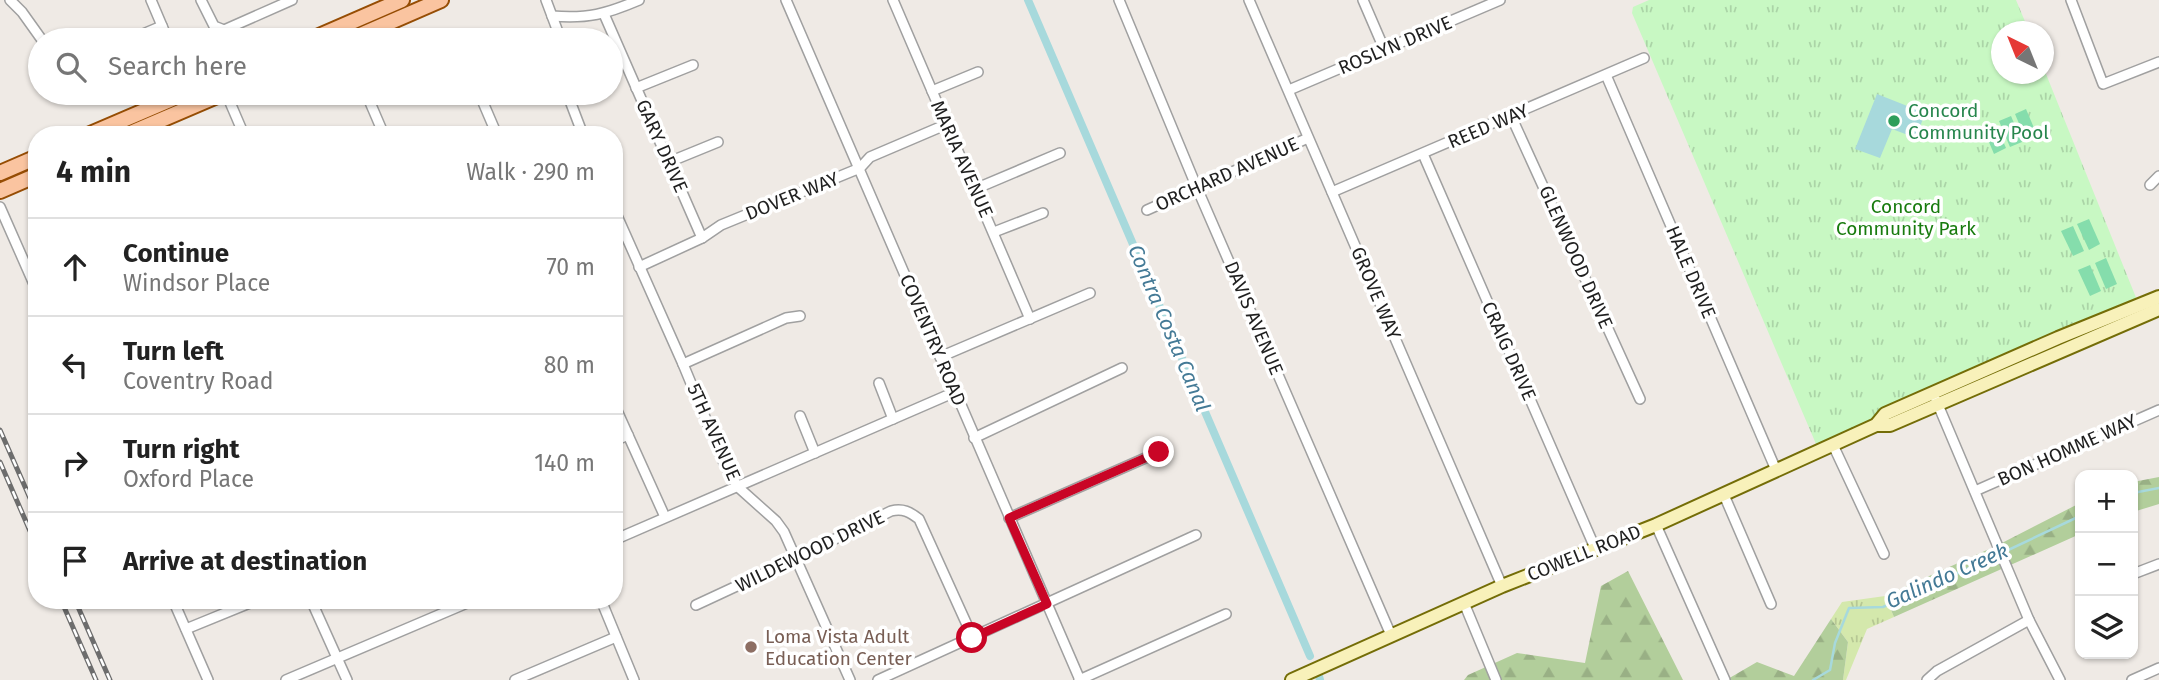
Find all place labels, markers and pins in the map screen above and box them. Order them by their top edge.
place label: Concord Community Pool [1908,99,2049,144]
marker: Concord Community Pool [1886,113,1902,129]
place label: Loma Vista Adult Education Center [765,625,913,670]
marker: Loma Vista Adult Education Center [743,639,759,655]

